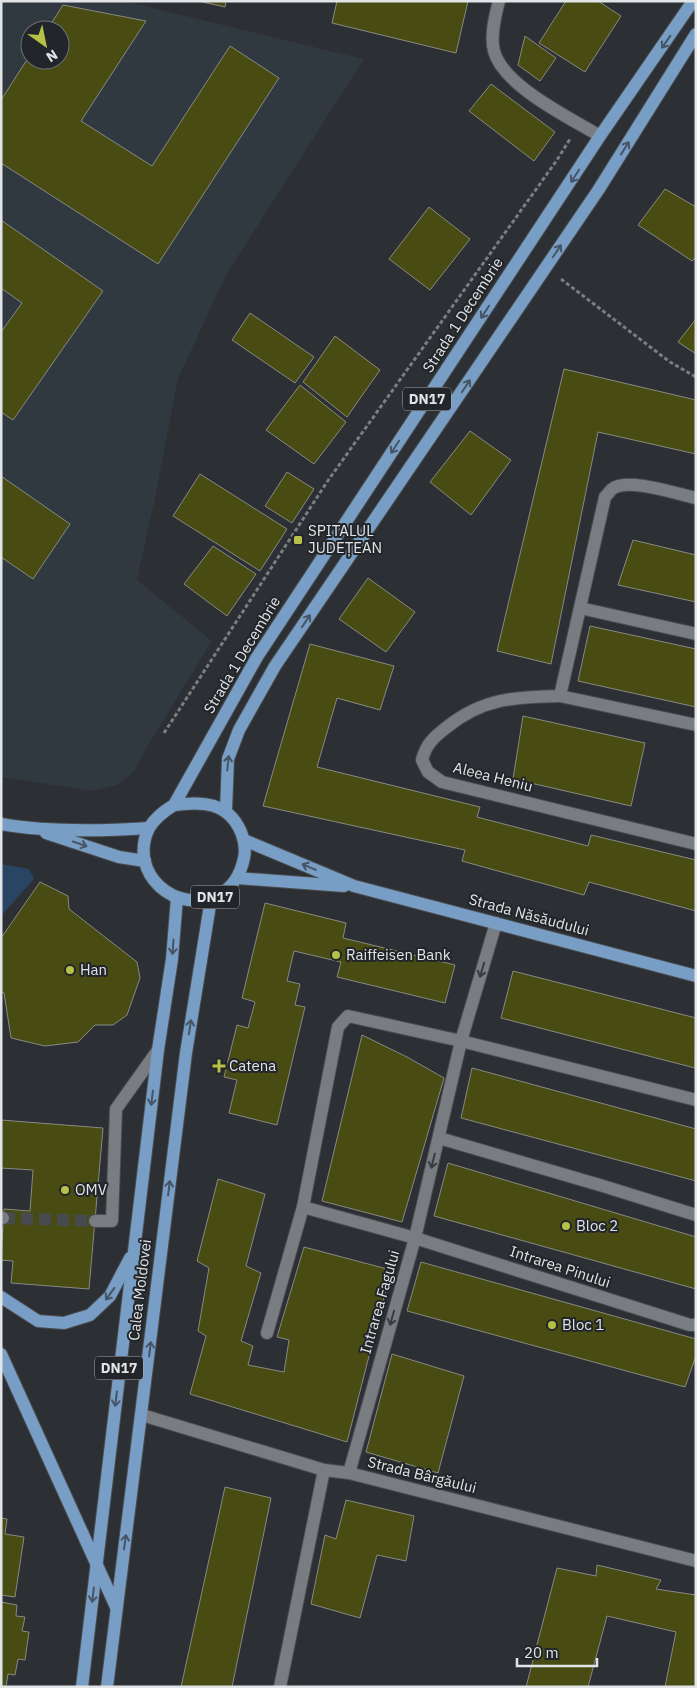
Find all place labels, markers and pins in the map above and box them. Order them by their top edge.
place label: SPITALUL JUDEȚEAN [308,521,382,557]
marker: SPITALUL JUDEȚEAN [292,534,304,546]
place label: Raiffeisen Bank [346,945,451,964]
marker: Raiffeisen Bank [330,949,342,961]
place label: Han [80,960,107,979]
marker: Han [64,964,76,976]
place label: Catena [229,1056,276,1075]
marker: Catena [213,1060,225,1072]
place label: OMV [75,1180,107,1199]
marker: OMV [59,1184,71,1196]
place label: Bloc 2 [576,1216,618,1235]
marker: Bloc 2 [560,1220,572,1232]
place label: Bloc 1 [562,1315,604,1334]
marker: Bloc 1 [546,1319,558,1331]

